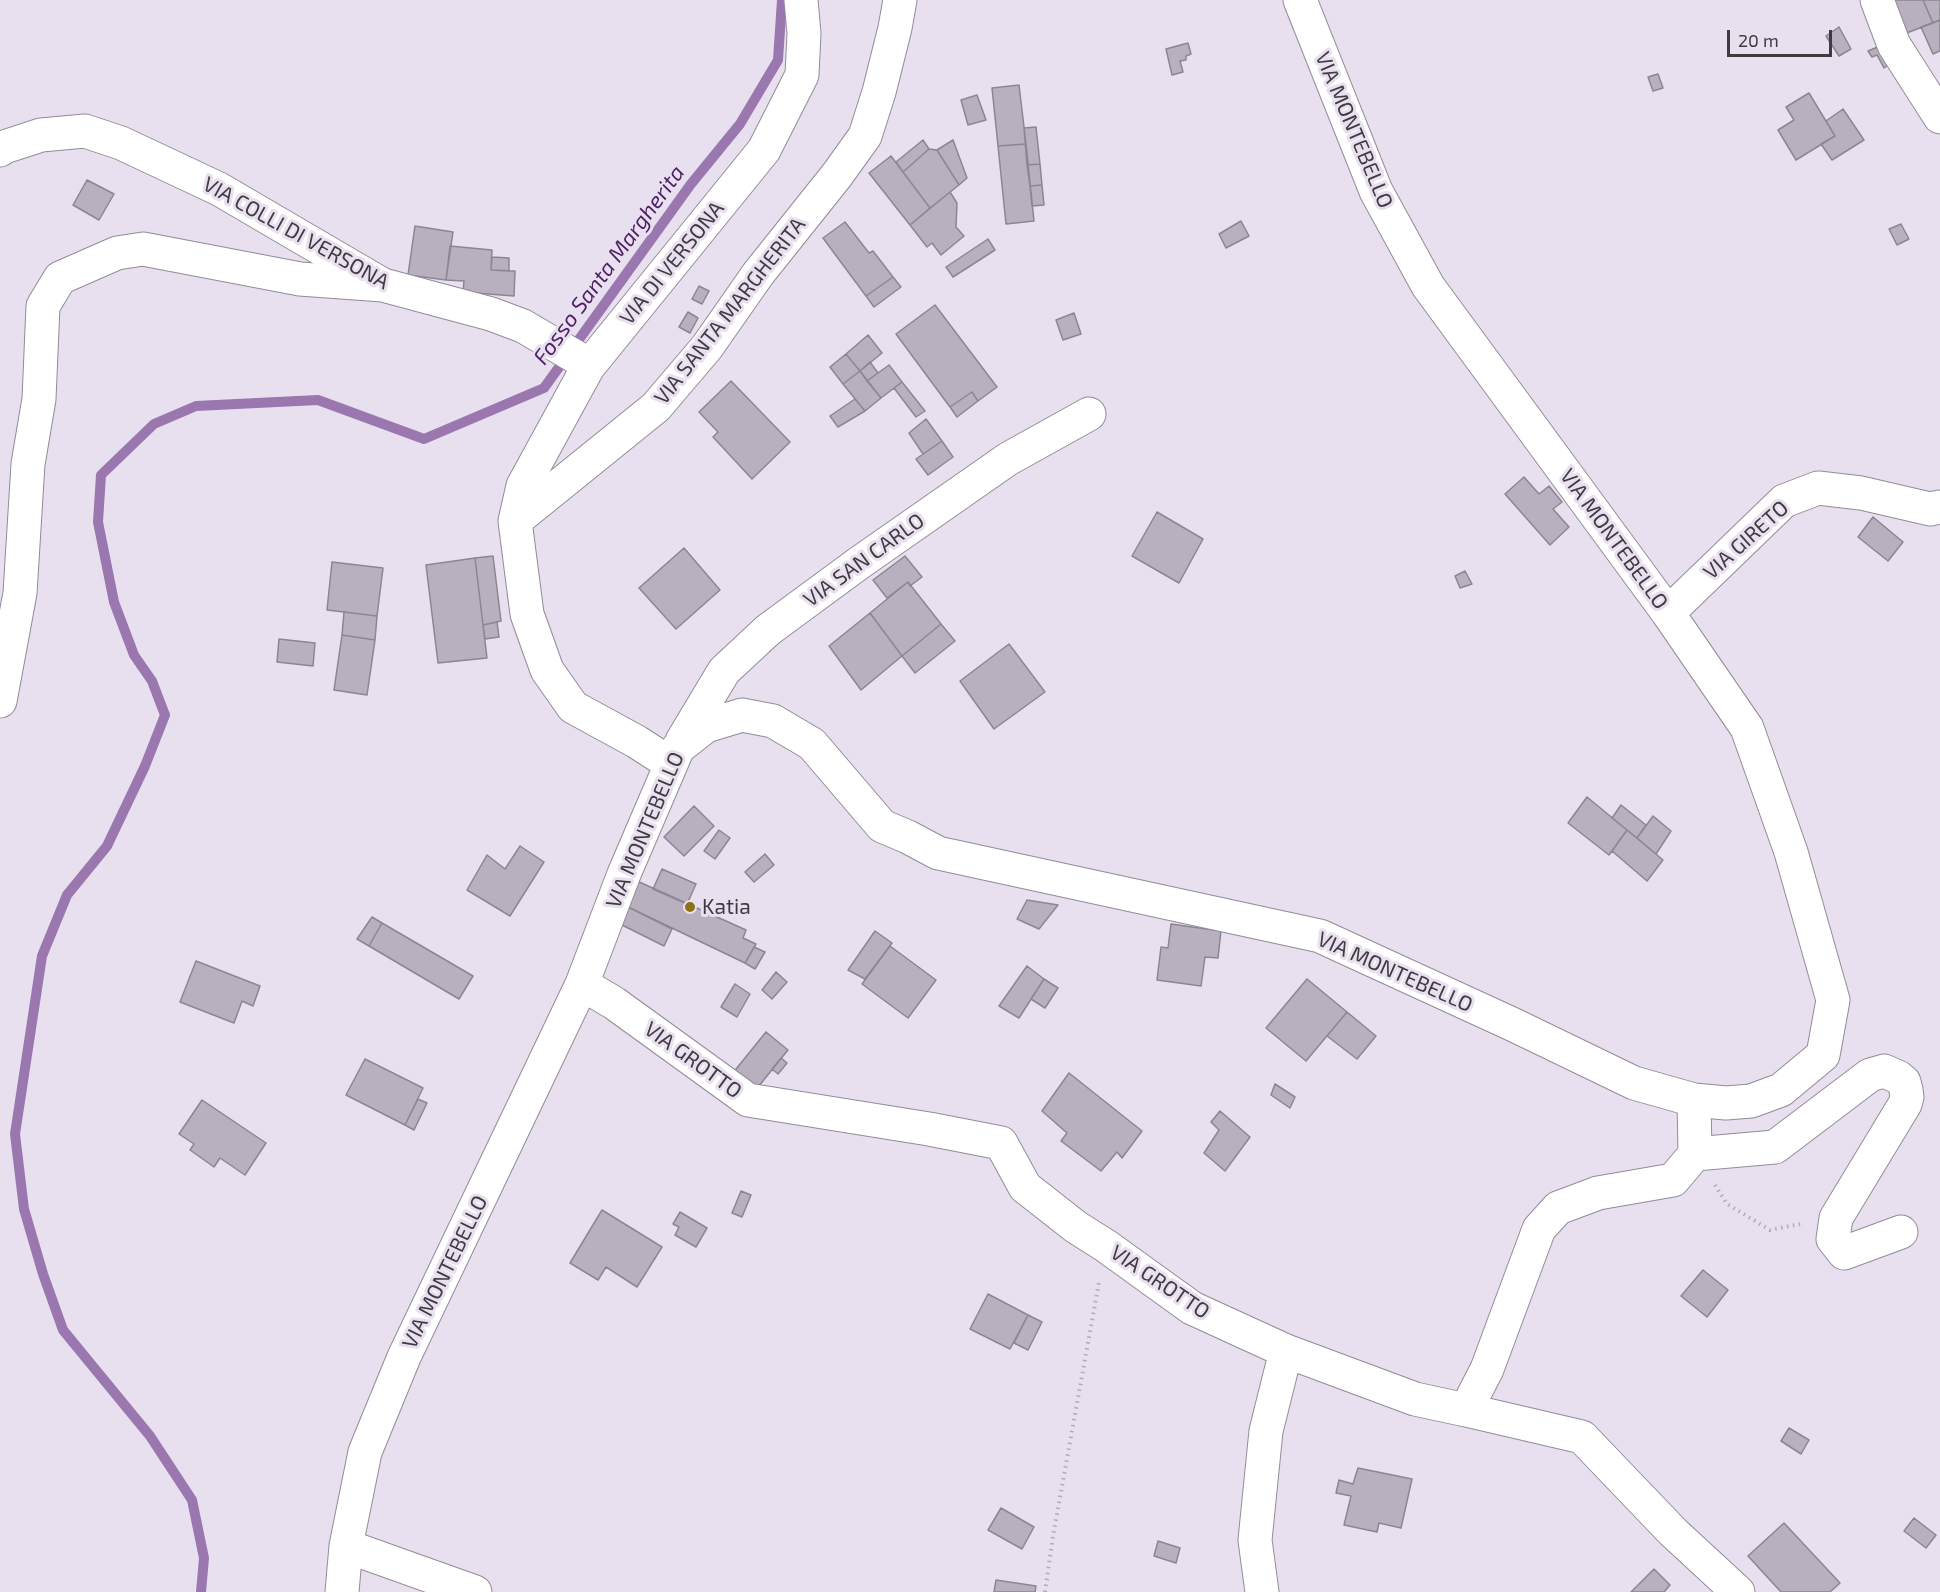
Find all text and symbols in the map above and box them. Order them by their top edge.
scale bar [1730,18,1835,56]
text: 20 m [1738,29,1779,51]
street label: VIA MONTEBELLO [1310,48,1398,212]
water label: Fosso Santa Margherita [528,160,690,370]
street label: VIA COLLI DI VERSONA [199,171,393,295]
street label: VIA DI VERSONA [615,196,729,330]
street label: VIA SANTA MARGHERITA [649,212,811,410]
street label: VIA MONTEBELLO [1555,464,1673,614]
street label: VIA GIRETO [1698,495,1794,585]
street label: VIA SAN CARLO [799,508,929,612]
street label: VIA MONTEBELLO [601,748,689,912]
place label: Katia [702,894,751,920]
marker: Katia [683,900,697,914]
street label: VIA MONTEBELLO [1313,926,1477,1018]
street label: VIA GROTTO [639,1016,747,1104]
street label: VIA MONTEBELLO [397,1191,493,1353]
street label: VIA GROTTO [1106,1240,1214,1324]

